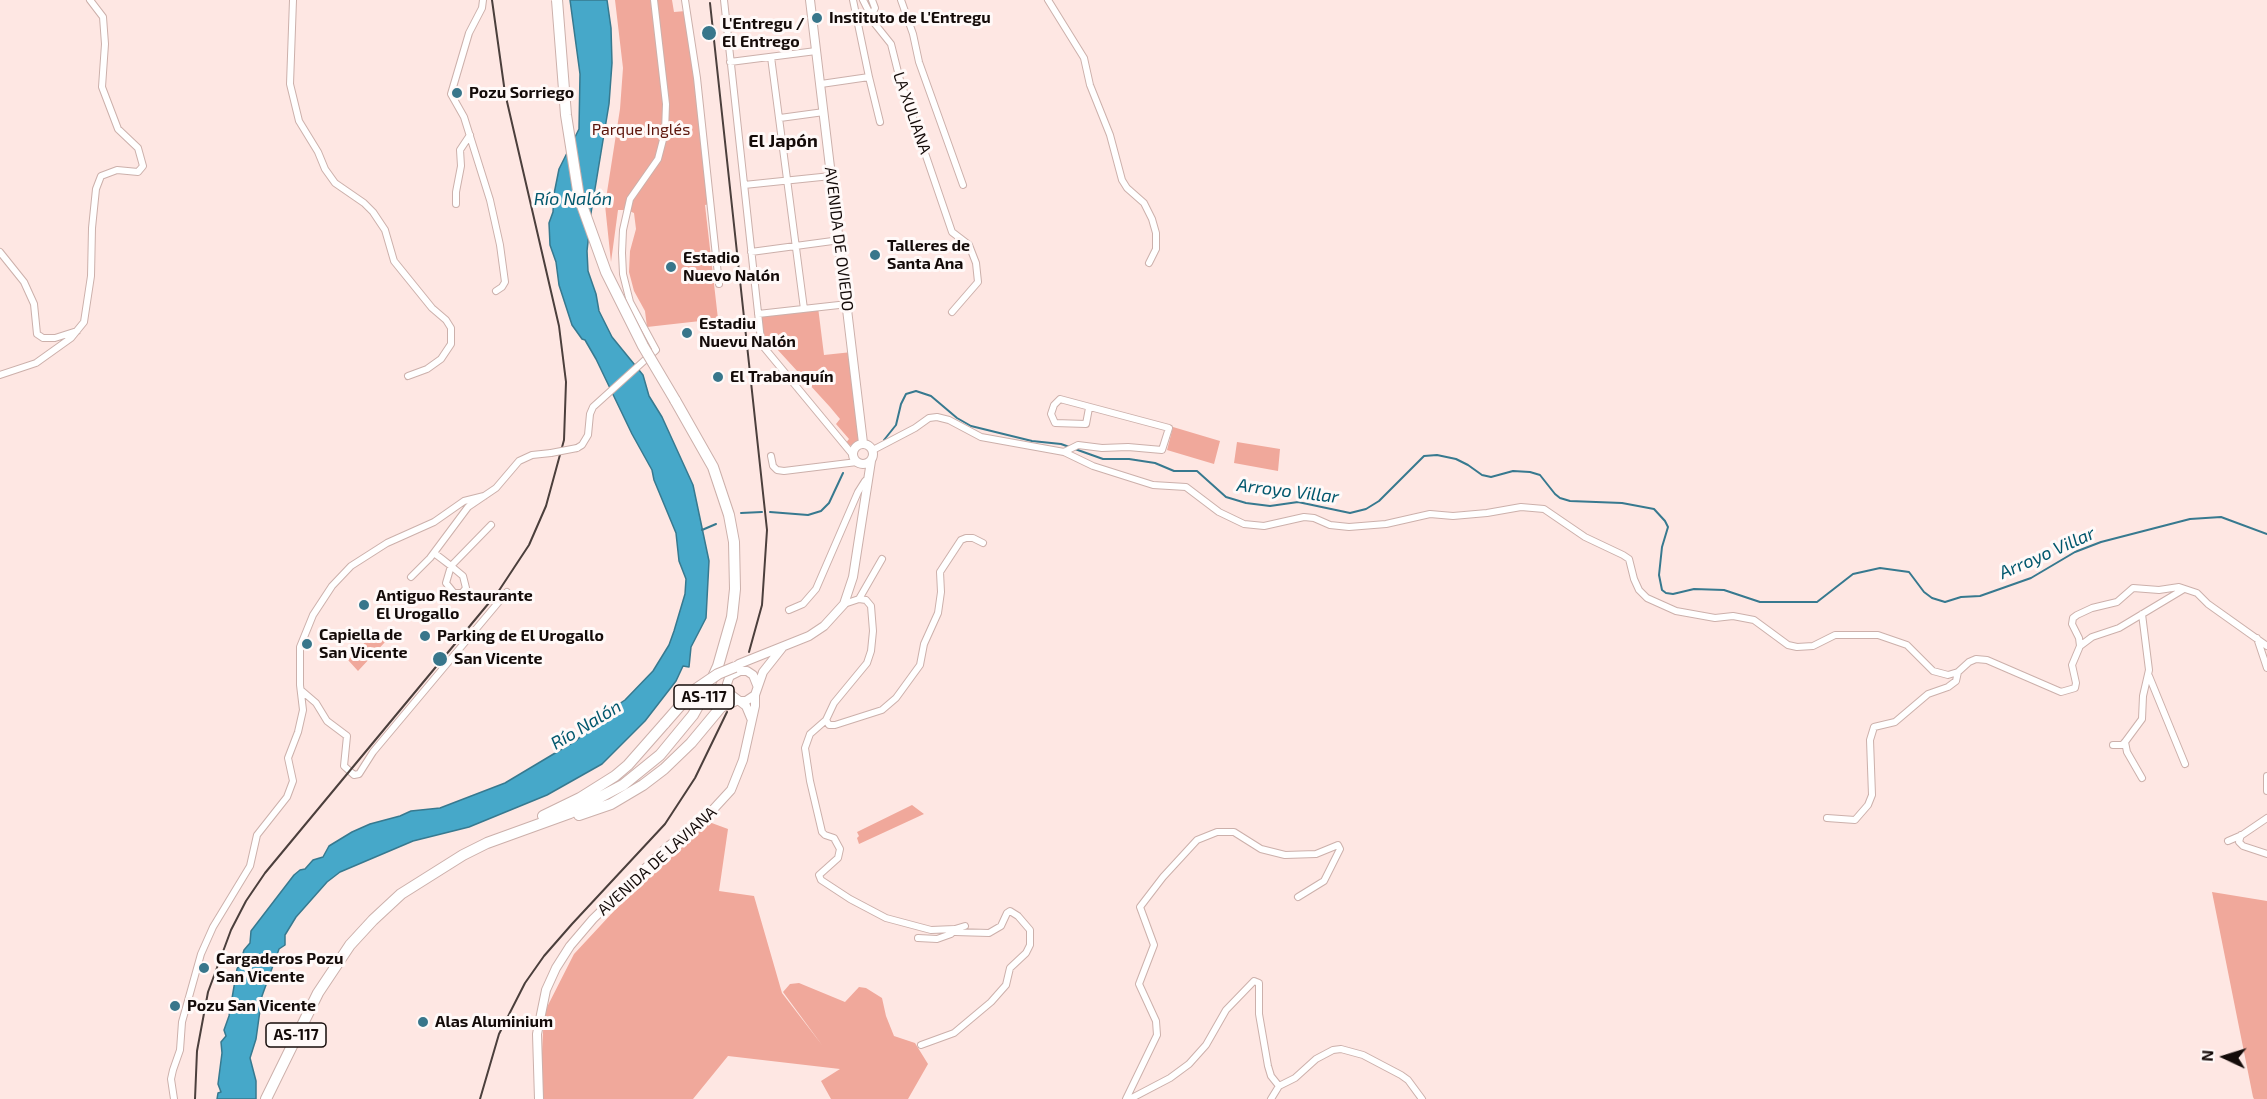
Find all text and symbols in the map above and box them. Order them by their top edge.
place label: Instituto de L'Entregu [829,8,991,28]
marker: Instituto de L'Entregu [810,11,824,25]
place label: L'Entregu / El Entrego [722,14,805,52]
marker: L'Entregu / El Entrego [700,24,718,42]
street label: LA XULIANA [889,69,935,157]
place label: Pozu Sorriego [469,83,574,103]
marker: Pozu Sorriego [450,86,464,100]
park label: Parque Inglés [592,120,690,140]
district label: El Japón [748,130,818,152]
street label: AVENIDA DE OVIEDO [821,166,857,312]
water label: Río Nalón [534,188,612,210]
place label: Talleres de Santa Ana [887,236,970,274]
place label: Estadio Nuevo Nalón [683,248,780,286]
marker: Talleres de Santa Ana [868,248,882,262]
marker: Estadio Nuevo Nalón [664,260,678,274]
place label: Estadiu Nuevu Nalón [699,314,796,352]
marker: Estadiu Nuevu Nalón [680,326,694,340]
place label: El Trabanquín [730,367,834,387]
marker: El Trabanquín [711,370,725,384]
water label: Arroyo Villar [1236,474,1340,508]
water label: Arroyo Villar [1996,522,2098,584]
place label: Antiguo Restaurante El Urogallo [376,586,533,624]
marker: Antiguo Restaurante El Urogallo [357,598,371,612]
place label: Capiella de San Vicente [319,625,407,663]
place label: Parking de El Urogallo [437,626,604,646]
marker: Parking de El Urogallo [418,629,432,643]
marker: Capiella de San Vicente [300,637,314,651]
place label: San Vicente [454,649,542,669]
marker: San Vicente [431,650,449,668]
road number: AS-117 [674,685,734,709]
water label: Río Nalón [547,696,625,754]
street label: AVENIDA DE LAVIANA [594,802,720,920]
place label: Cargaderos Pozu San Vicente [216,949,344,987]
marker: Cargaderos Pozu San Vicente [197,961,211,975]
place label: Pozu San Vicente [187,996,316,1016]
marker: Pozu San Vicente [168,999,182,1013]
place label: Alas Aluminium [435,1012,553,1032]
marker: Alas Aluminium [416,1015,430,1029]
road number: AS-117 [266,1023,326,1047]
north arrow [2195,1027,2255,1087]
text: N [2197,1049,2216,1062]

